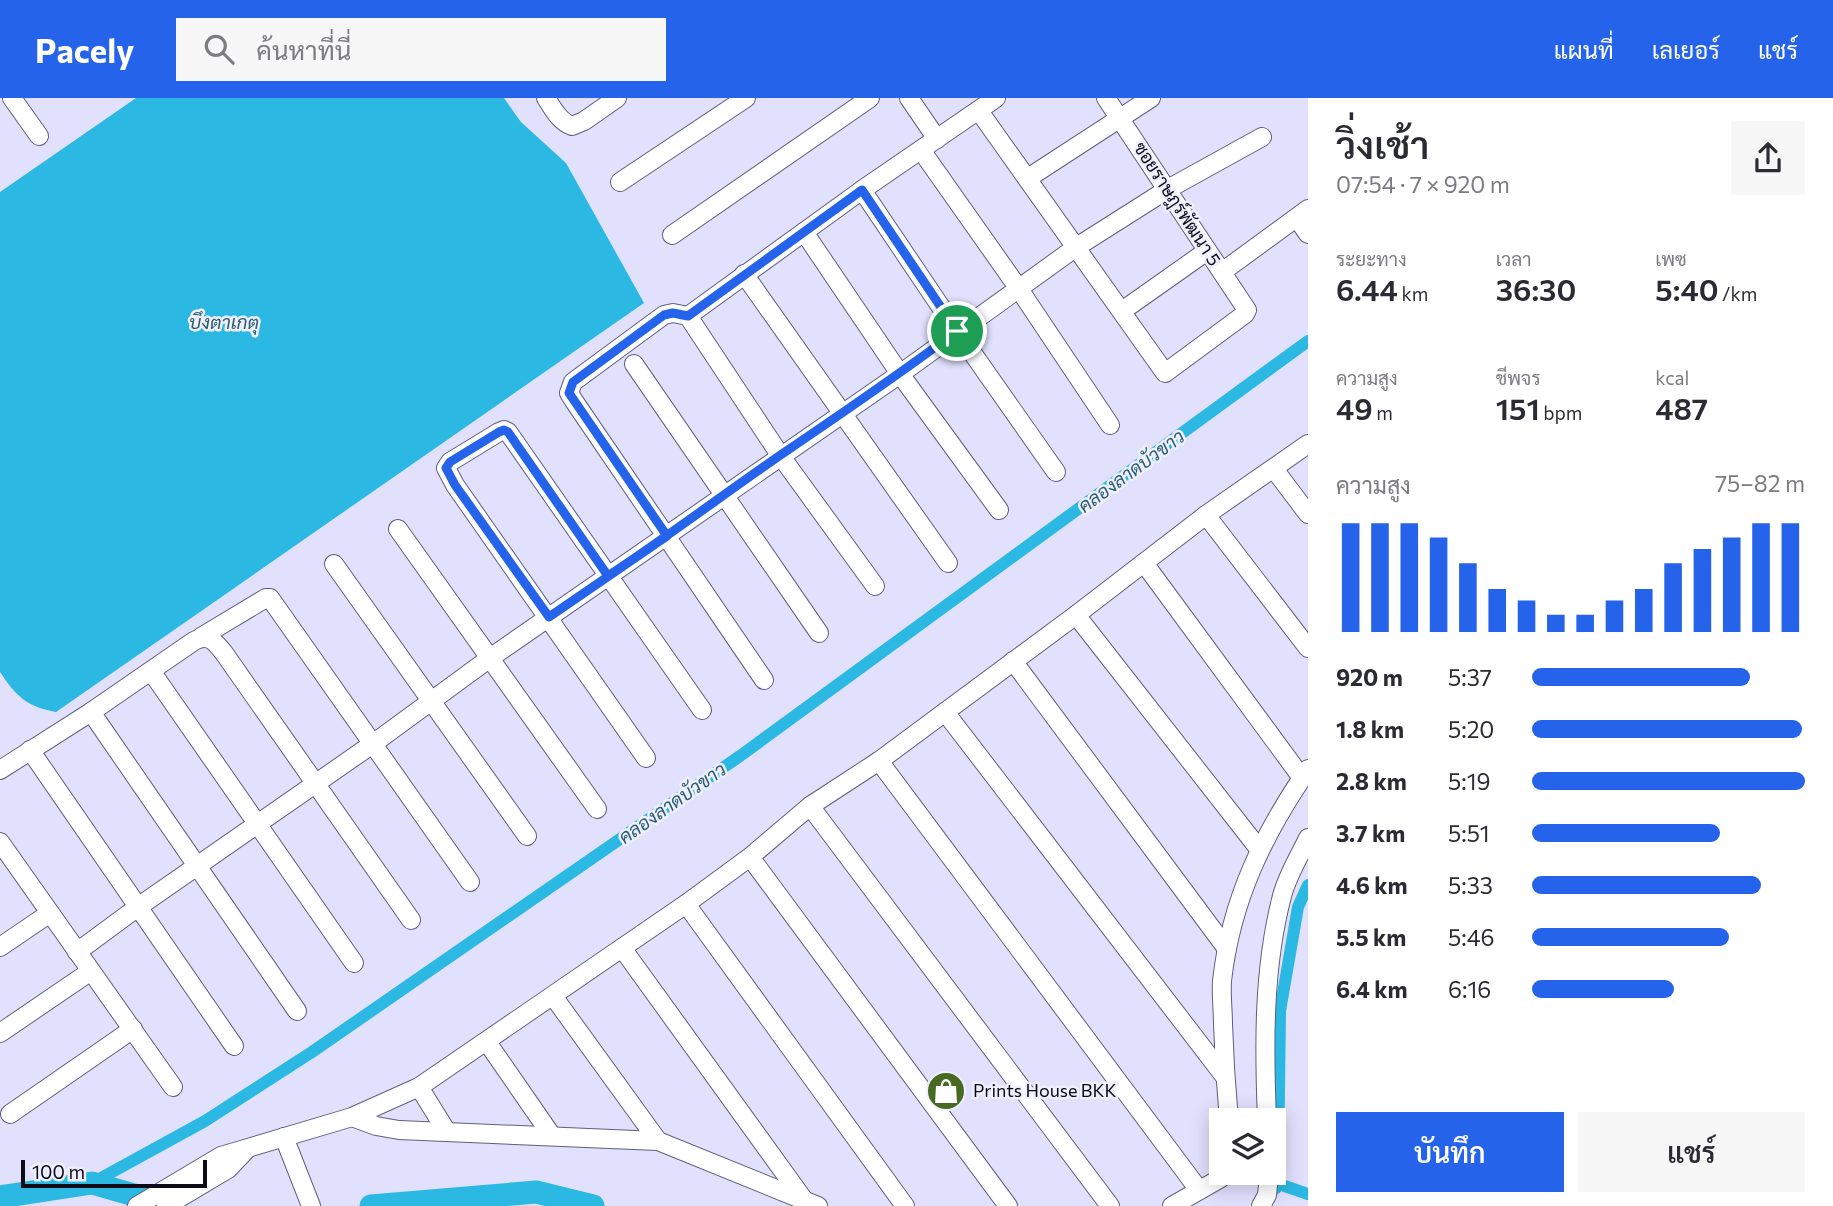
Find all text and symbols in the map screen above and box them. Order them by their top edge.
search box [176,18,666,81]
text: Pacely [35,29,134,70]
icon: search [200,30,238,68]
text: ค้นหาที่นี่ [256,34,351,65]
text: แผนที่ [1554,35,1614,64]
text: เลเยอร์ [1652,35,1720,64]
text: แชร์ [1758,35,1798,64]
text: วิ่งเช้า [1336,120,1429,167]
button: share [1731,121,1805,195]
street label: ซอยราษฎร์พัฒนา 5 [1128,137,1227,271]
text: 07:54 · 7 × 920 m [1336,170,1510,198]
text: ระยะทาง [1336,247,1407,270]
text: เวลา [1496,247,1532,270]
text: เพซ [1655,247,1687,270]
text: 6.44 [1336,270,1398,307]
text: 36:30 [1496,270,1576,307]
text: 5:40 [1655,270,1718,307]
text: km [1398,282,1428,305]
text: /km [1718,282,1757,305]
pin [927,301,987,361]
water label: บึงตาเกตุ [189,310,259,335]
icon: arrive [938,312,976,350]
text: ความสูง [1336,366,1398,389]
text: ชีพจร [1496,366,1541,389]
text: kcal [1655,366,1689,389]
text: 49 [1336,389,1373,426]
text: 151 [1496,389,1540,426]
text: 487 [1655,389,1708,426]
text: m [1373,401,1393,424]
text: bpm [1540,401,1582,424]
water label: คลองลาดบัวขาว [1073,424,1188,517]
text: 75–82 m [1715,469,1805,497]
text: ความสูง [1336,471,1411,499]
text: 920 m [1336,663,1403,691]
text: 5:37 [1448,663,1492,691]
text: 1.8 km [1336,715,1404,743]
text: 5:20 [1448,715,1494,743]
water label: คลองลาดบัวขาว [614,757,730,848]
text: 2.8 km [1336,767,1407,795]
text: 5:19 [1448,767,1490,795]
text: 3.7 km [1336,819,1405,847]
text: 5:51 [1448,819,1490,847]
text: 4.6 km [1336,871,1408,899]
text: 5:33 [1448,871,1493,899]
text: 5.5 km [1336,923,1406,951]
text: 5:46 [1448,923,1494,951]
text: 6.4 km [1336,975,1408,1003]
text: 6:16 [1448,975,1491,1003]
shop icon: Prints House BKK [925,1070,967,1112]
place label: Prints House BKK [973,1079,1117,1101]
map controls [1209,1108,1286,1185]
button: layers [1209,1108,1286,1185]
button: บันทึก [1336,1112,1564,1192]
button: แชร์ [1578,1112,1805,1192]
scale bar [21,1157,206,1189]
text: 100 m [32,1160,85,1183]

